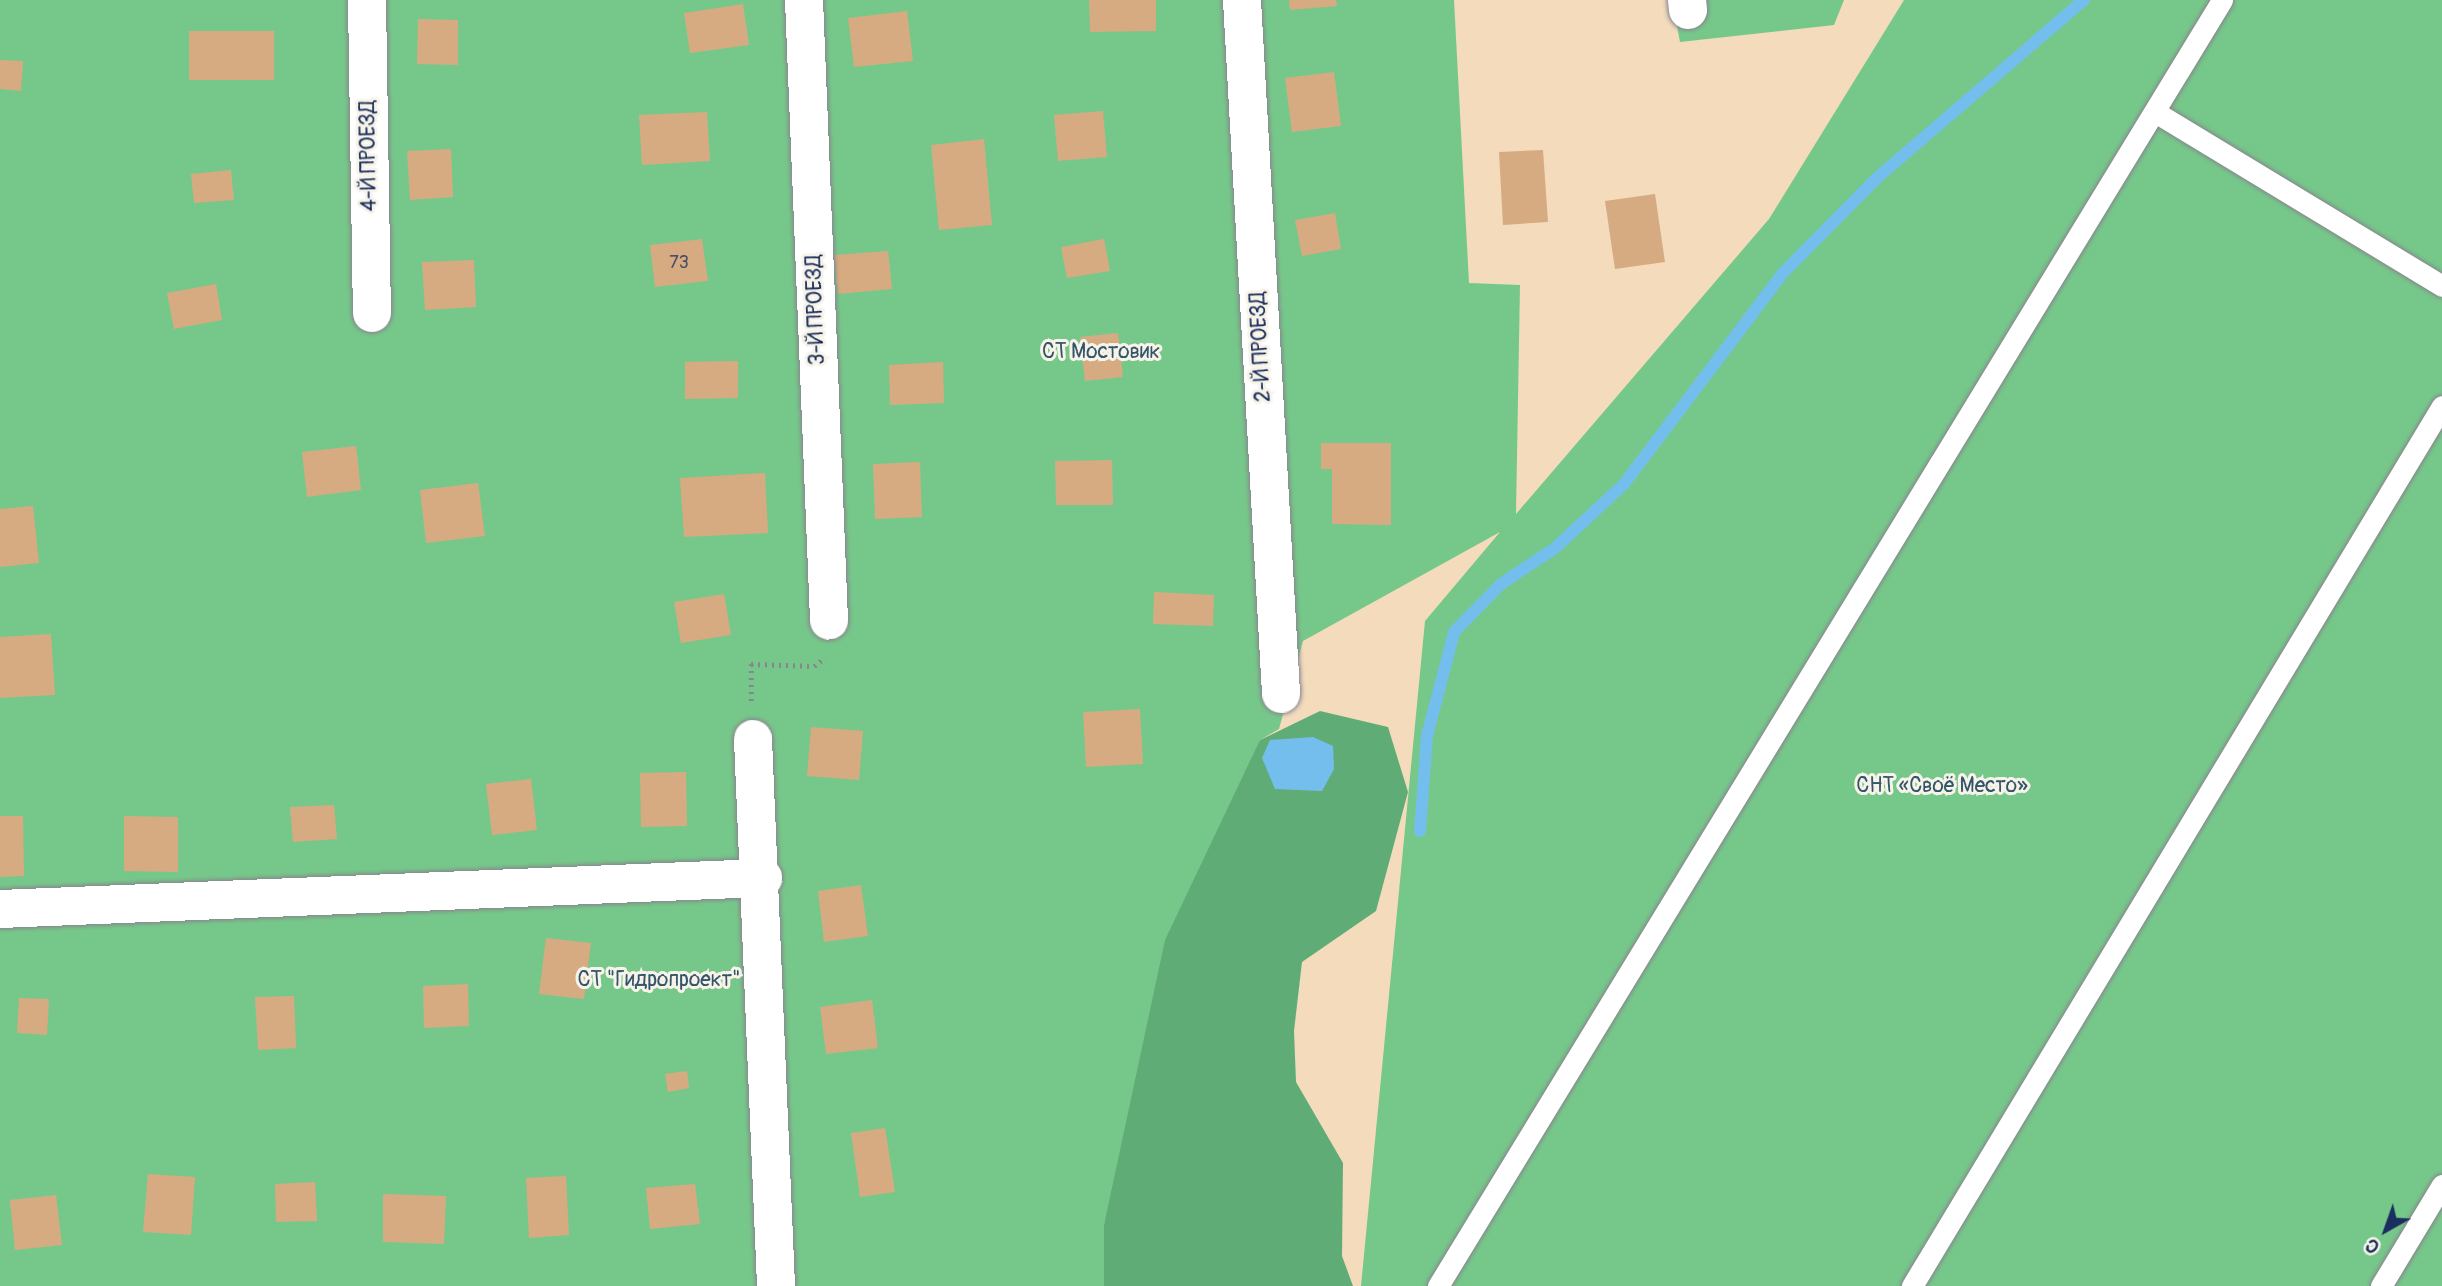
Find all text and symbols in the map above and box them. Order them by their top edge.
street label: 4-Й ПРОЕЗД [355,100,383,212]
house number: 73 [669,252,689,274]
street label: 3-Й ПРОЕЗД [801,254,831,366]
street label: 2-Й ПРОЕЗД [1246,291,1276,403]
park label: СТ Мостовик [1042,339,1160,365]
park label: СНТ «Своё Место» [1856,773,2028,799]
park label: СТ "Гидропроект" [577,967,741,993]
north arrow [2351,1195,2421,1265]
text: С [2360,1233,2385,1259]

